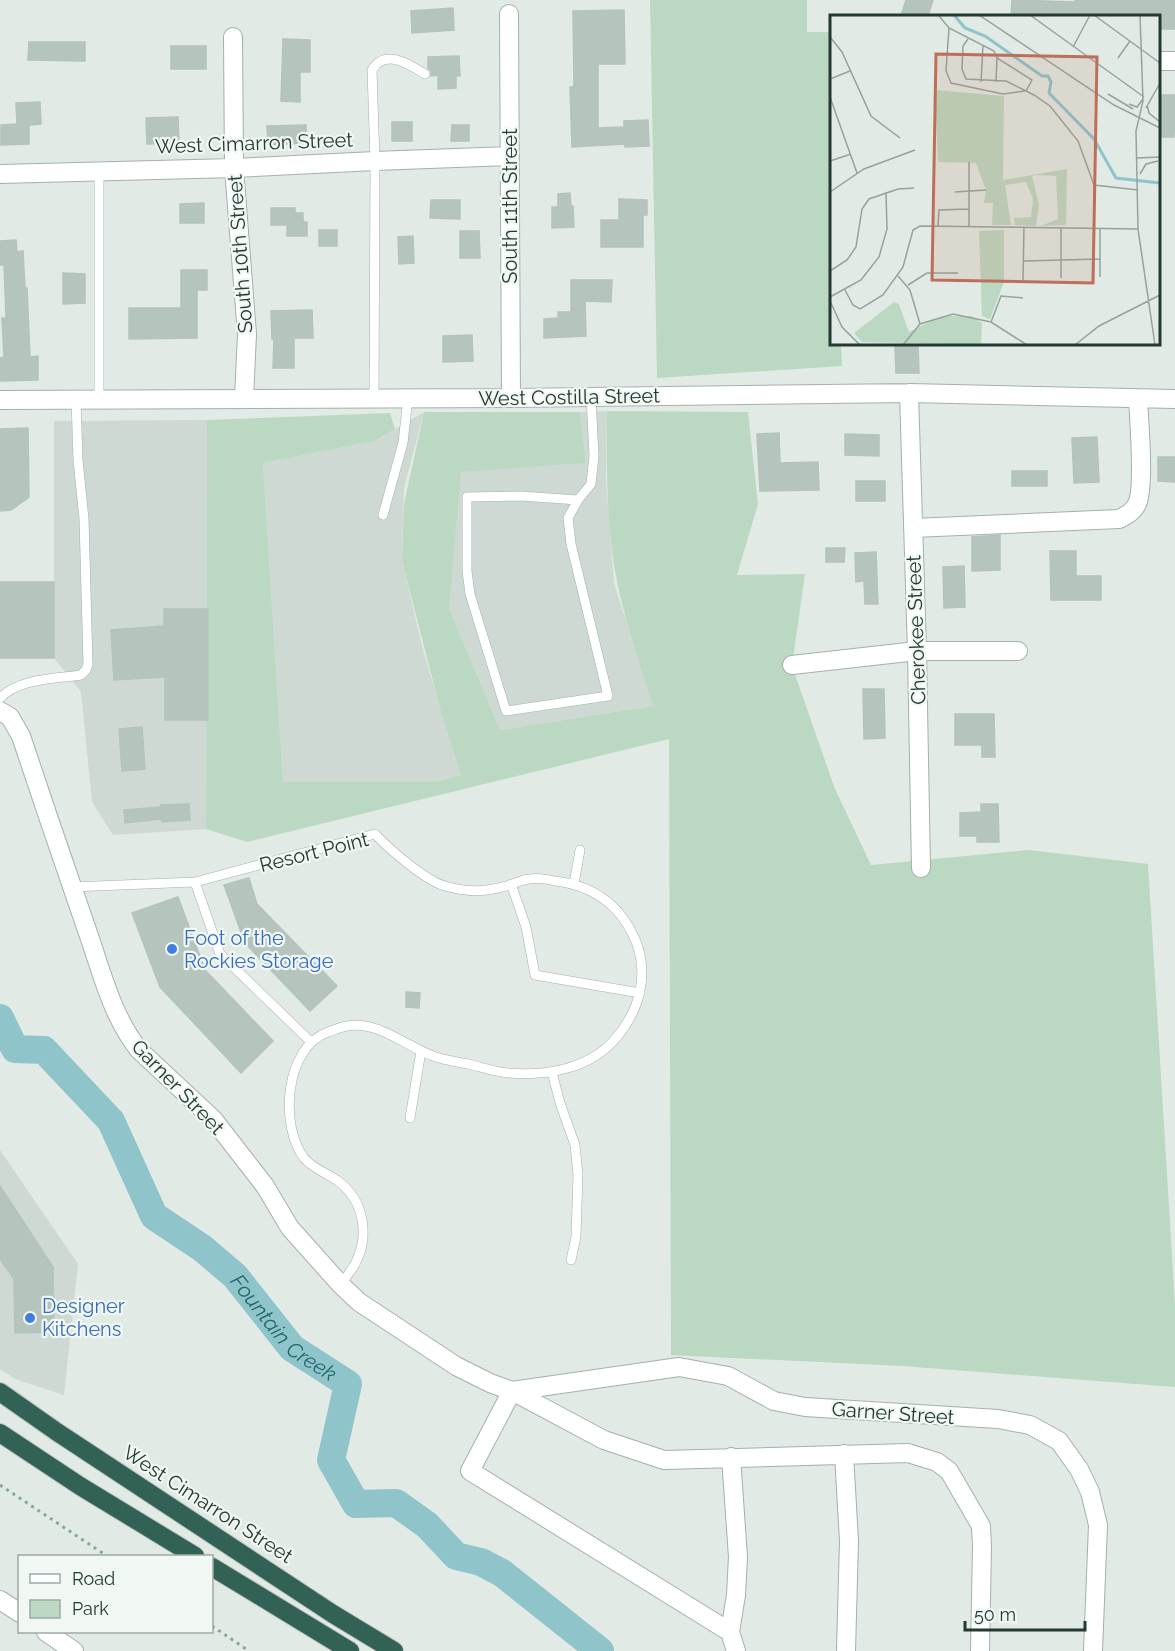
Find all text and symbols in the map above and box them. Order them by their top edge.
inset map [830,15,1160,345]
street label: West Cimarron Street [155,128,354,158]
street label: South 11th Street [498,128,522,284]
street label: South 10th Street [222,174,258,334]
street label: West Costilla Street [478,383,660,411]
street label: Cherokee Street [901,554,931,705]
street label: Resort Point [257,827,371,877]
place label: Foot of the Rockies Storage [184,926,334,973]
marker: Foot of the Rockies Storage [165,942,179,956]
street label: Garner Street [127,1035,229,1140]
water label: Fountain Creek [226,1269,342,1386]
place label: Designer Kitchens [42,1294,125,1341]
marker: Designer Kitchens [23,1311,37,1325]
street label: Garner Street [831,1397,955,1429]
street label: West Cimarron Street [118,1440,298,1568]
legend [18,1555,213,1633]
text: Road [72,1568,115,1589]
scale bar [965,1594,1085,1632]
text: Park [72,1598,109,1619]
text: 50 m [974,1604,1016,1625]

